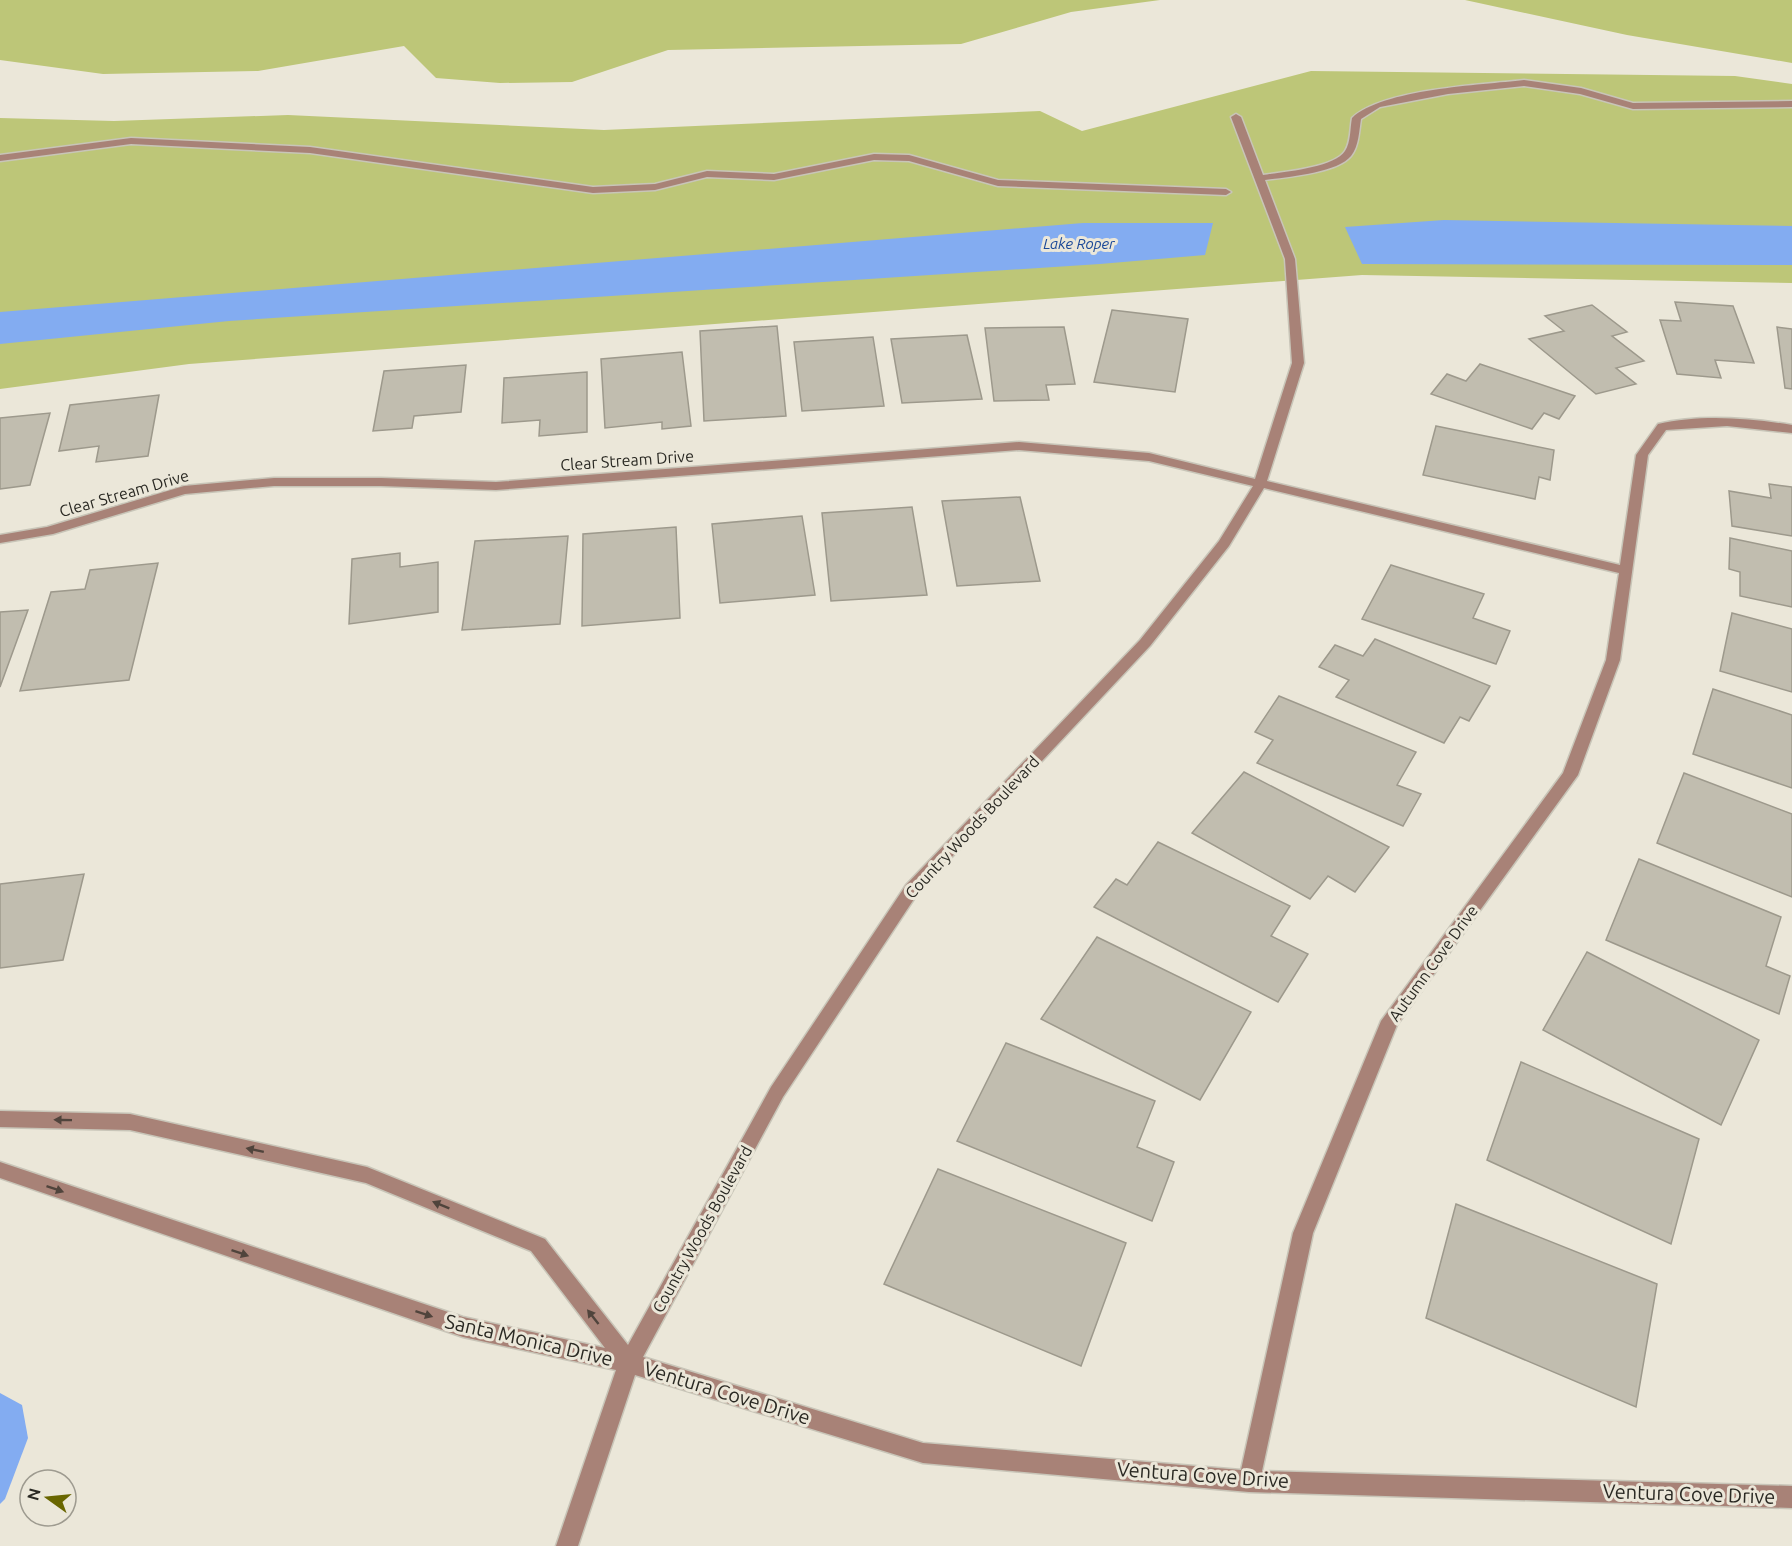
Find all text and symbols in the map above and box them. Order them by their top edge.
water label: Lake Roper [1043,235,1116,252]
street label: Clear Stream Drive [560,446,694,474]
street label: Clear Stream Drive [57,466,191,520]
street label: Country Woods Boulevard [901,752,1043,902]
street label: Autumn Cove Drive [1385,902,1481,1024]
one-way arrow [54,1116,73,1125]
street label: Country Woods Boulevard [649,1142,755,1316]
one-way arrow [245,1145,264,1154]
one-way arrow [46,1184,64,1194]
one-way arrow [432,1200,450,1210]
one-way arrow [231,1248,249,1258]
street label: Santa Monica Drive [443,1309,615,1370]
one-way arrow [587,1309,599,1325]
one-way arrow [416,1310,434,1320]
street label: Ventura Cove Drive [641,1356,813,1429]
street label: Ventura Cove Drive [1116,1457,1290,1492]
north arrow [18,1468,78,1528]
street label: Ventura Cove Drive [1602,1479,1776,1508]
text: N [23,1486,44,1502]

